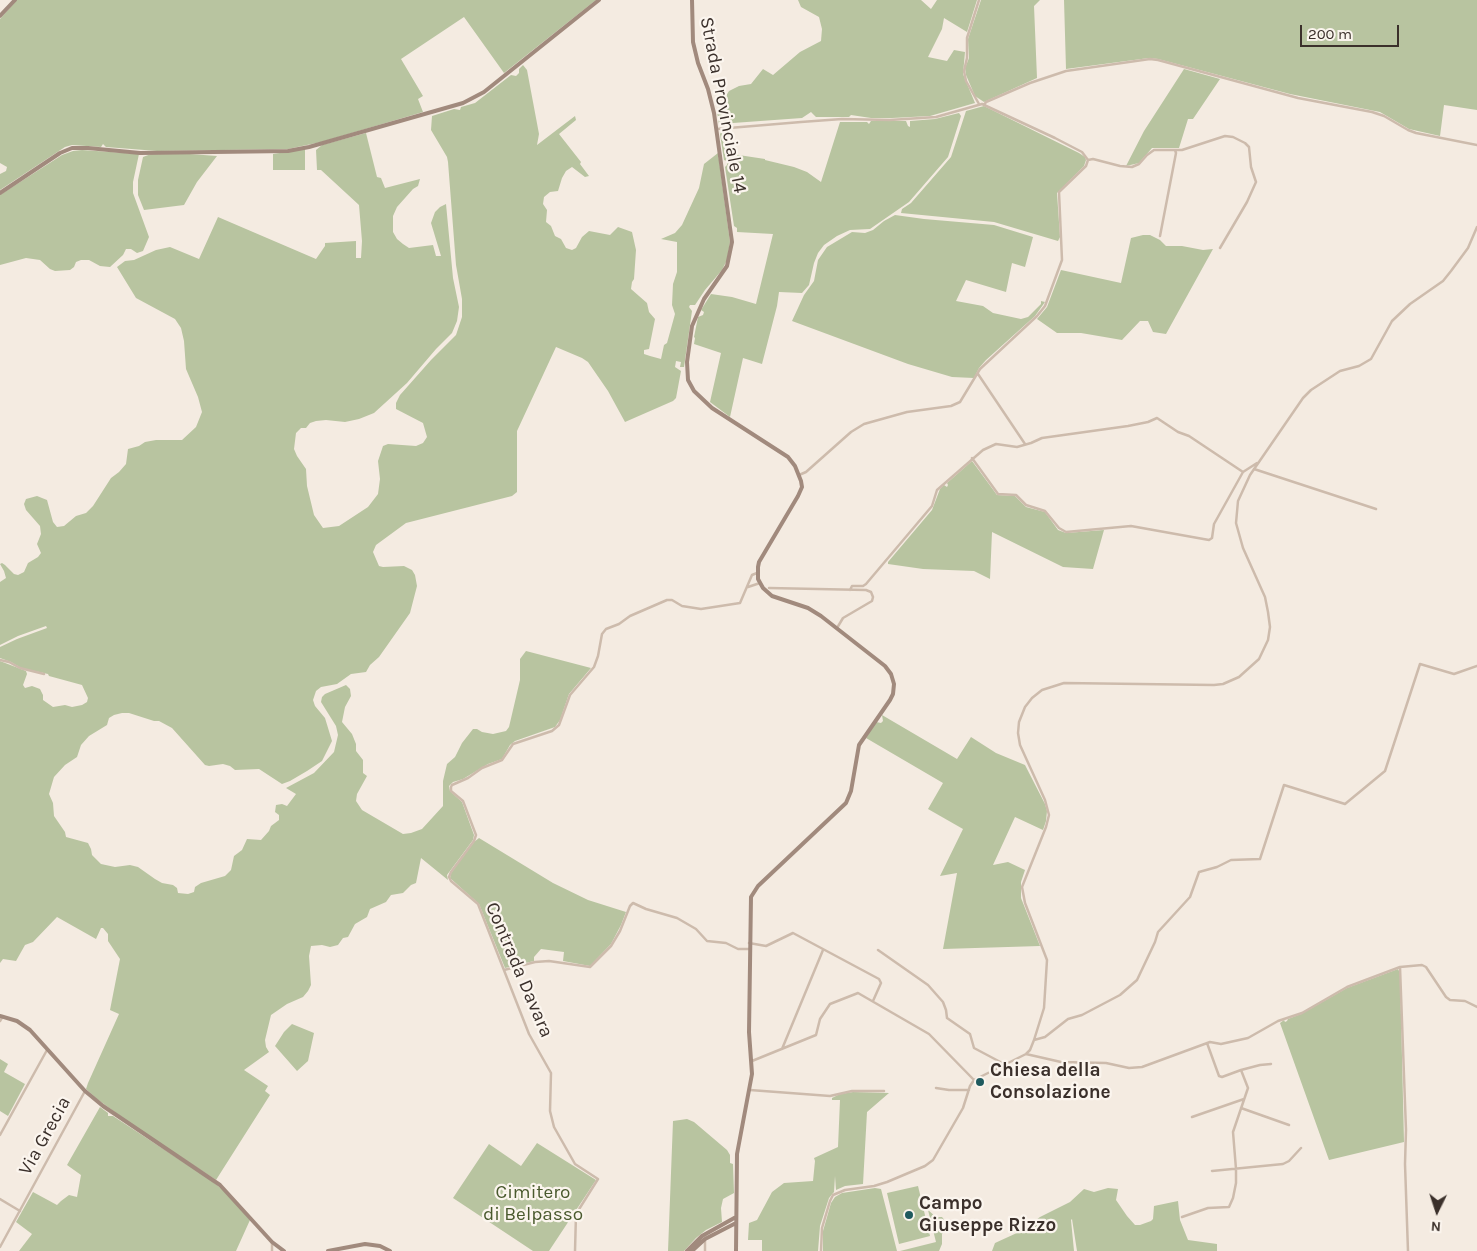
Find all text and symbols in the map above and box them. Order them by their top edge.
street label: Strada Provinciale 14 [695,15,751,195]
scale bar [1302,15,1401,47]
text: 200 m [1308,25,1352,43]
street label: Contrada Davara [480,899,558,1041]
place label: Chiesa della Consolazione [990,1060,1111,1104]
marker: Chiesa della Consolazione [974,1076,986,1088]
street label: Via Grecia [14,1093,76,1179]
park label: Cimitero di Belpasso [483,1182,583,1226]
north arrow [1412,1186,1462,1236]
place label: Campo Giuseppe Rizzo [919,1193,1056,1237]
marker: Campo Giuseppe Rizzo [903,1209,915,1221]
text: N [1430,1218,1442,1235]

